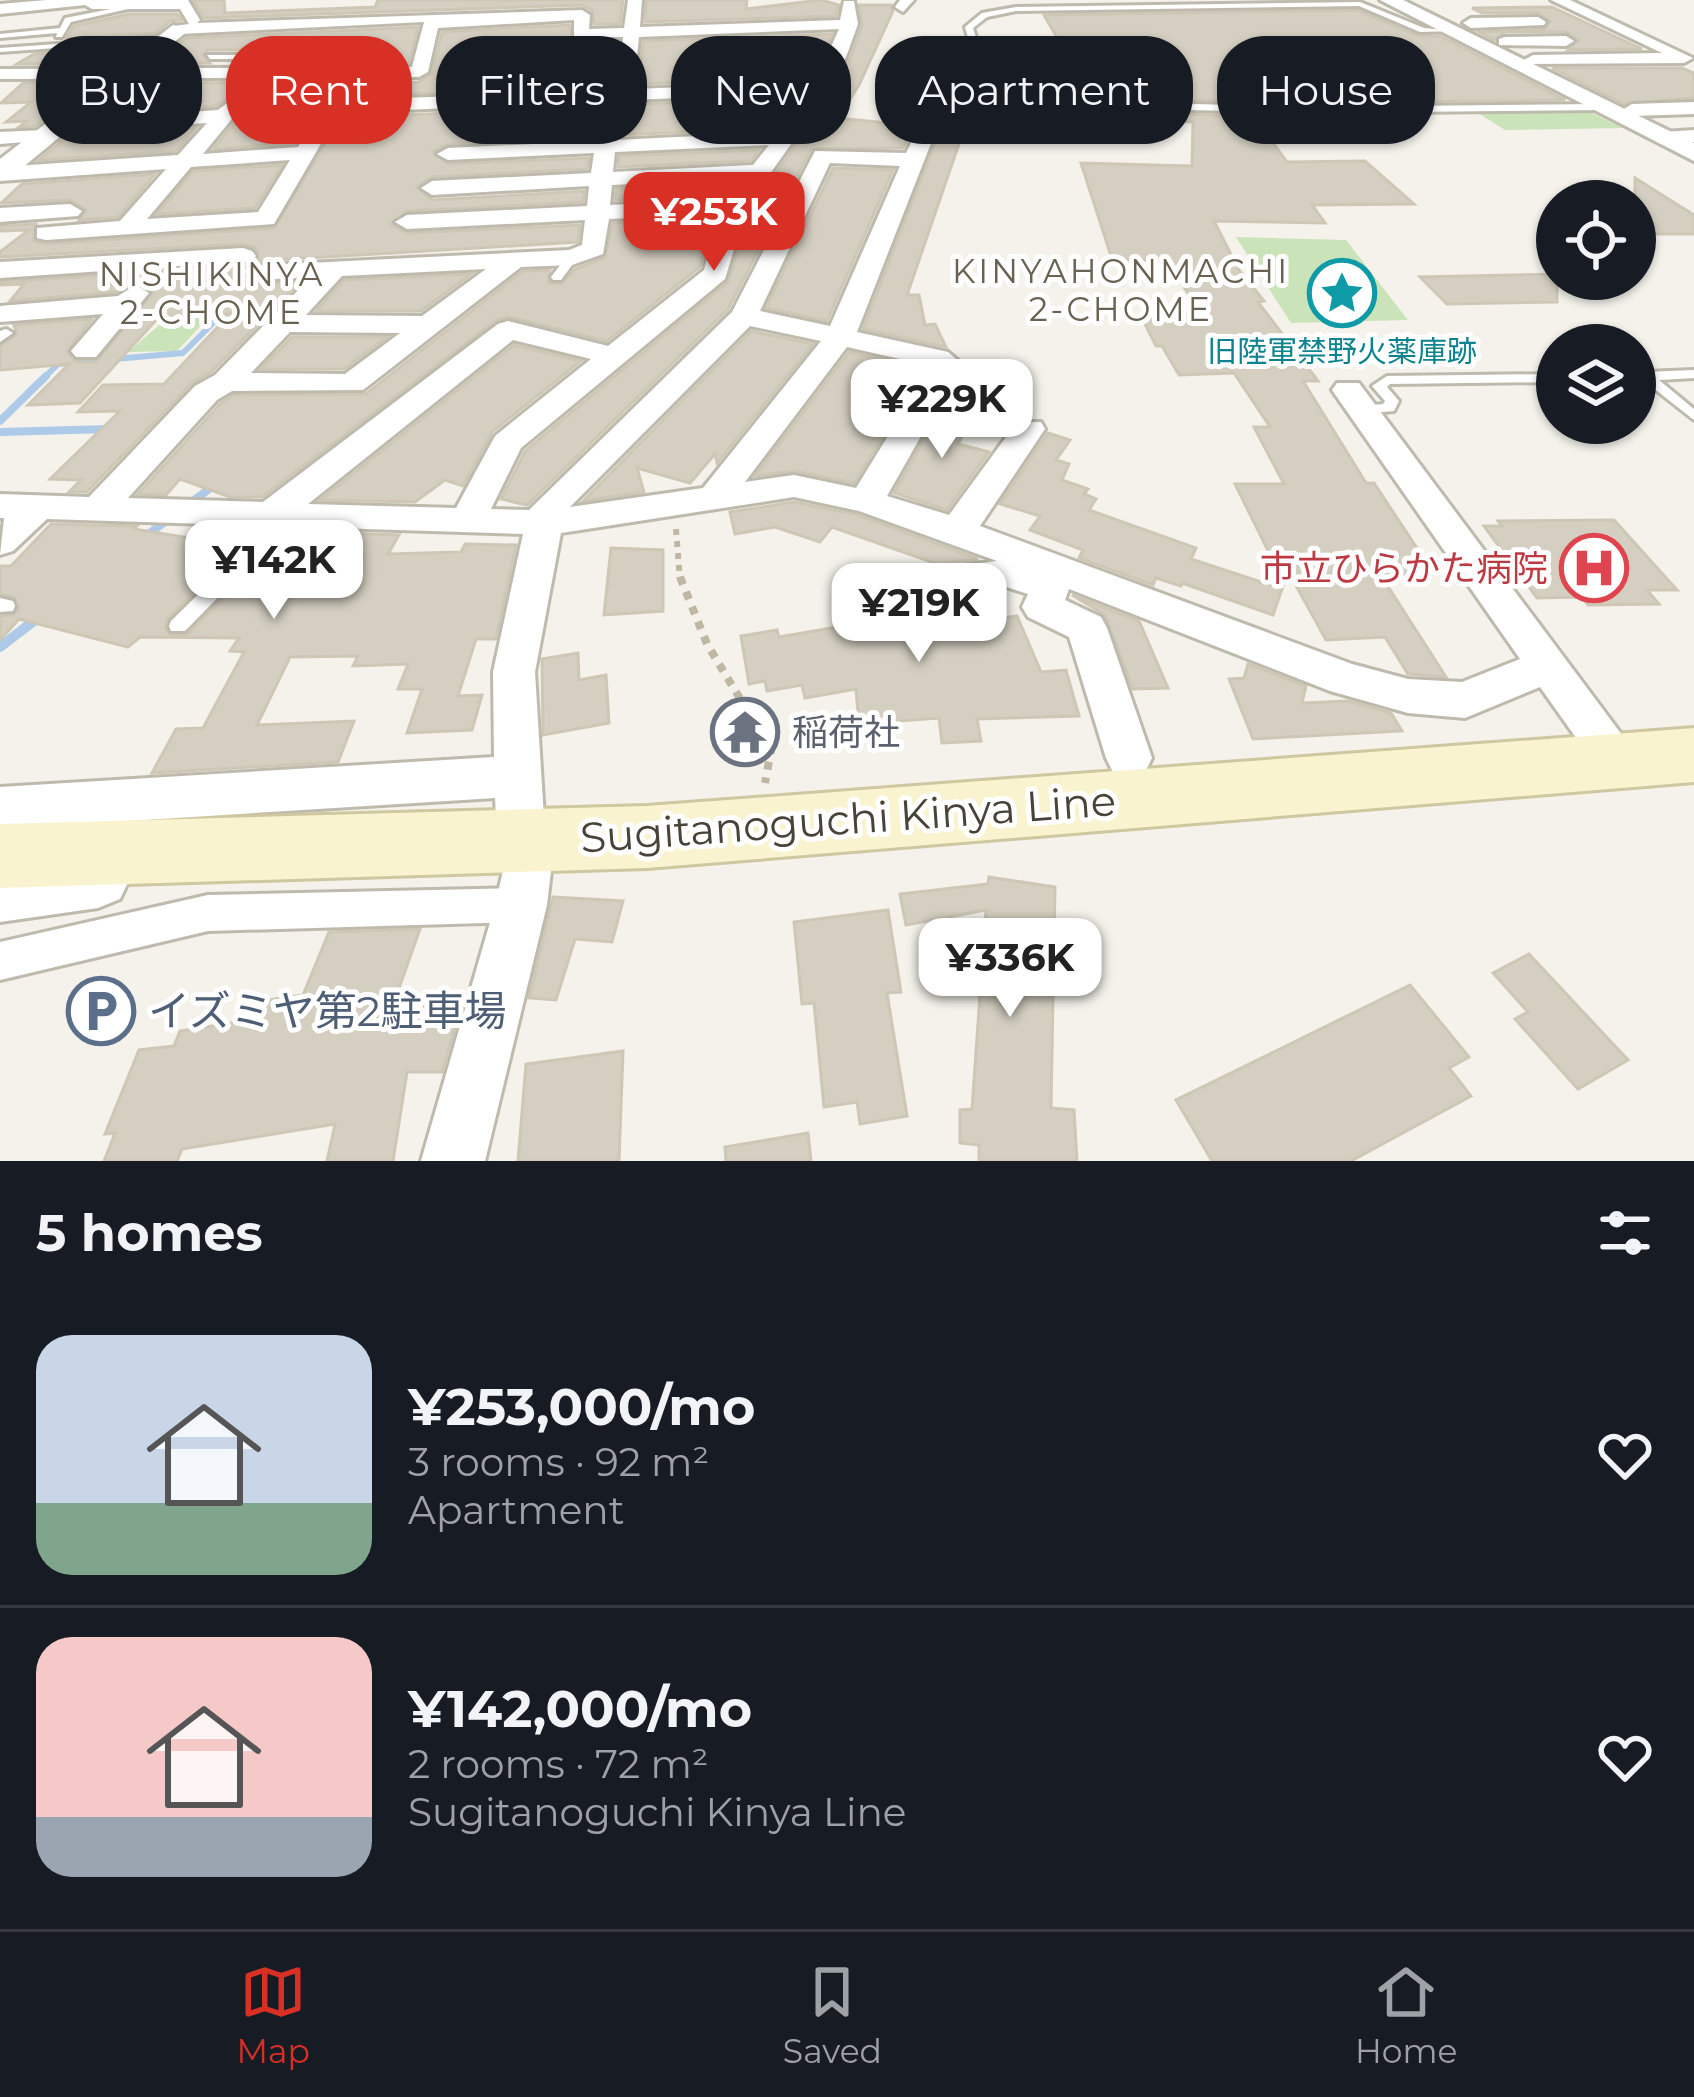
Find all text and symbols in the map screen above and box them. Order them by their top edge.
chip: Buy [36,36,202,144]
chip: Rent [226,36,412,144]
chip: Filters [436,36,647,144]
chip: New [671,36,851,144]
chip: Apartment [875,36,1193,144]
chip: House [1217,36,1435,144]
pin: ¥253K [630,172,798,274]
map controls [1536,180,1656,444]
button: locate [1536,180,1656,300]
text: ¥253K [651,187,777,235]
district label: KINYAHONMACHI 2-CHOME [952,251,1290,329]
district label: NISHIKINYA 2-CHOME [99,254,325,332]
place icon: 旧陸軍禁野火薬庫跡 [1307,258,1377,328]
button: layers [1536,324,1656,444]
place label: 旧陸軍禁野火薬庫跡 [1207,333,1477,370]
pin: ¥229K [858,359,1026,461]
text: ¥229K [878,374,1006,422]
pin: ¥142K [190,520,358,622]
hospital icon: 市立ひらかた病院 [1559,533,1629,603]
text: ¥142K [212,535,336,583]
place label: 市立ひらかた病院 [1260,546,1548,590]
pin: ¥219K [835,563,1003,665]
text: ¥219K [859,578,979,626]
temple icon: 稲荷社 [710,697,780,767]
place label: 稲荷社 [792,710,900,754]
street label: Sugitanoguchi Kinya Line [578,774,1118,864]
pin: ¥336K [926,918,1094,1020]
text: ¥336K [946,933,1074,981]
parking icon: イズミヤ第2駐車場 [66,976,136,1046]
place label: イズミヤ第2駐車場 [148,985,507,1037]
icon: filters [1592,1200,1658,1266]
text: 5 homes [36,1202,263,1264]
text: ¥253,000/mo [408,1376,755,1438]
icon: home [132,1383,276,1527]
icon: heart [1592,1422,1658,1488]
text: 3 rooms · 92 m² [408,1438,709,1486]
text: Apartment [408,1486,624,1534]
text: ¥142,000/mo [408,1678,752,1740]
icon: home [132,1685,276,1829]
icon: heart [1592,1724,1658,1790]
text: 2 rooms · 72 m² [408,1740,709,1788]
text: Sugitanoguchi Kinya Line [408,1788,906,1836]
tab: Map [237,1959,310,2071]
tab: Saved [783,1959,882,2071]
tab: Home [1355,1959,1457,2071]

